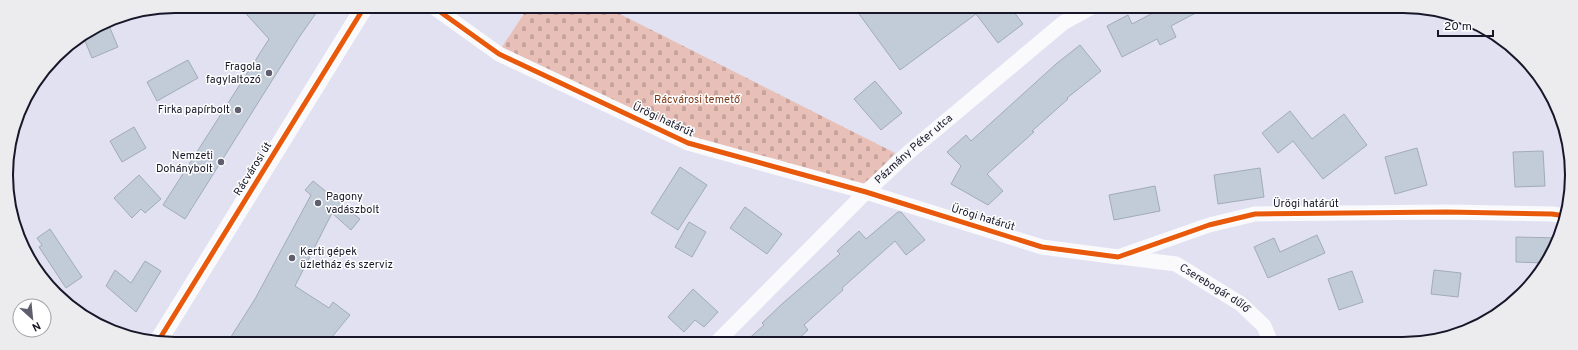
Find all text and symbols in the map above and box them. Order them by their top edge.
scale bar [1438,12,1493,38]
text: 20 m [1444,19,1472,35]
place label: Fragola fagylaltozó [206,60,261,87]
marker: Fragola fagylaltozó [264,68,274,78]
park label: Rácvárosi temető [654,93,741,107]
street label: Ürögi határút [630,99,696,140]
place label: Firka papírbolt [158,103,230,117]
marker: Firka papírbolt [233,105,243,115]
street label: Pázmány Péter utca [872,111,956,187]
street label: Rácvárosi út [231,139,275,199]
place label: Nemzeti Dohánybolt [156,149,213,176]
marker: Nemzeti Dohánybolt [216,157,226,167]
place label: Pagony vadászbolt [326,190,379,217]
street label: Ürögi határút [1273,196,1339,211]
marker: Pagony vadászbolt [313,198,323,208]
street label: Ürögi határút [949,201,1017,234]
place label: Kerti gépek üzletház és szerviz [300,245,393,272]
marker: Kerti gépek üzletház és szerviz [287,253,297,263]
street label: Cserebogár dűlő [1177,261,1254,316]
north arrow [12,298,52,338]
text: N [29,318,43,334]

